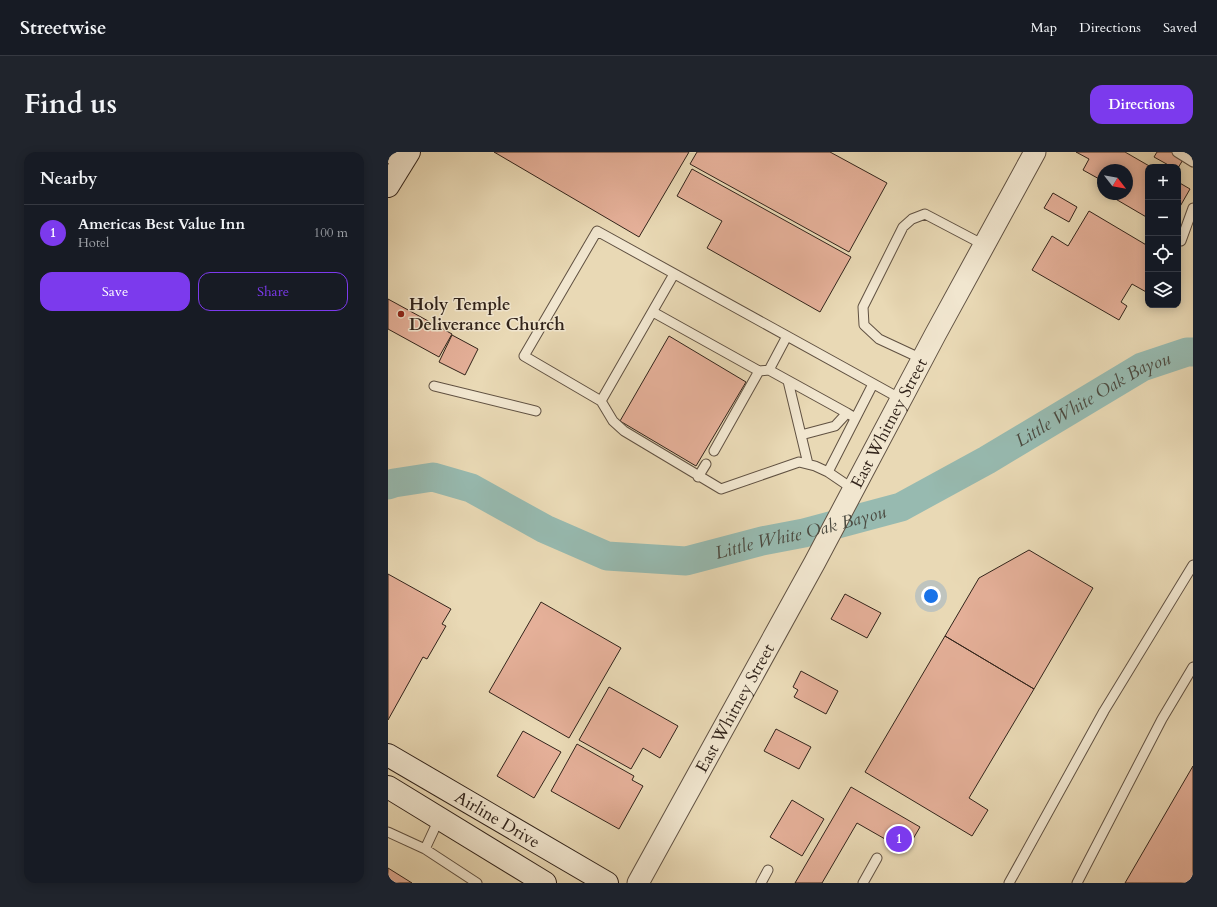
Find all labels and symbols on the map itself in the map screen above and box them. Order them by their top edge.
north arrow [1097,164,1133,200]
place label: Holy Temple Deliverance Church [409,293,565,336]
marker: Holy Temple Deliverance Church [396,309,406,319]
water label: Little White Oak Bayou [1011,346,1174,453]
street label: East Whitney Street [845,354,933,492]
water label: Little White Oak Bayou [713,500,889,566]
your location [921,586,941,606]
street label: East Whitney Street [690,639,780,777]
street label: Airline Drive [450,786,544,853]
pin: 1 [886,824,912,854]

